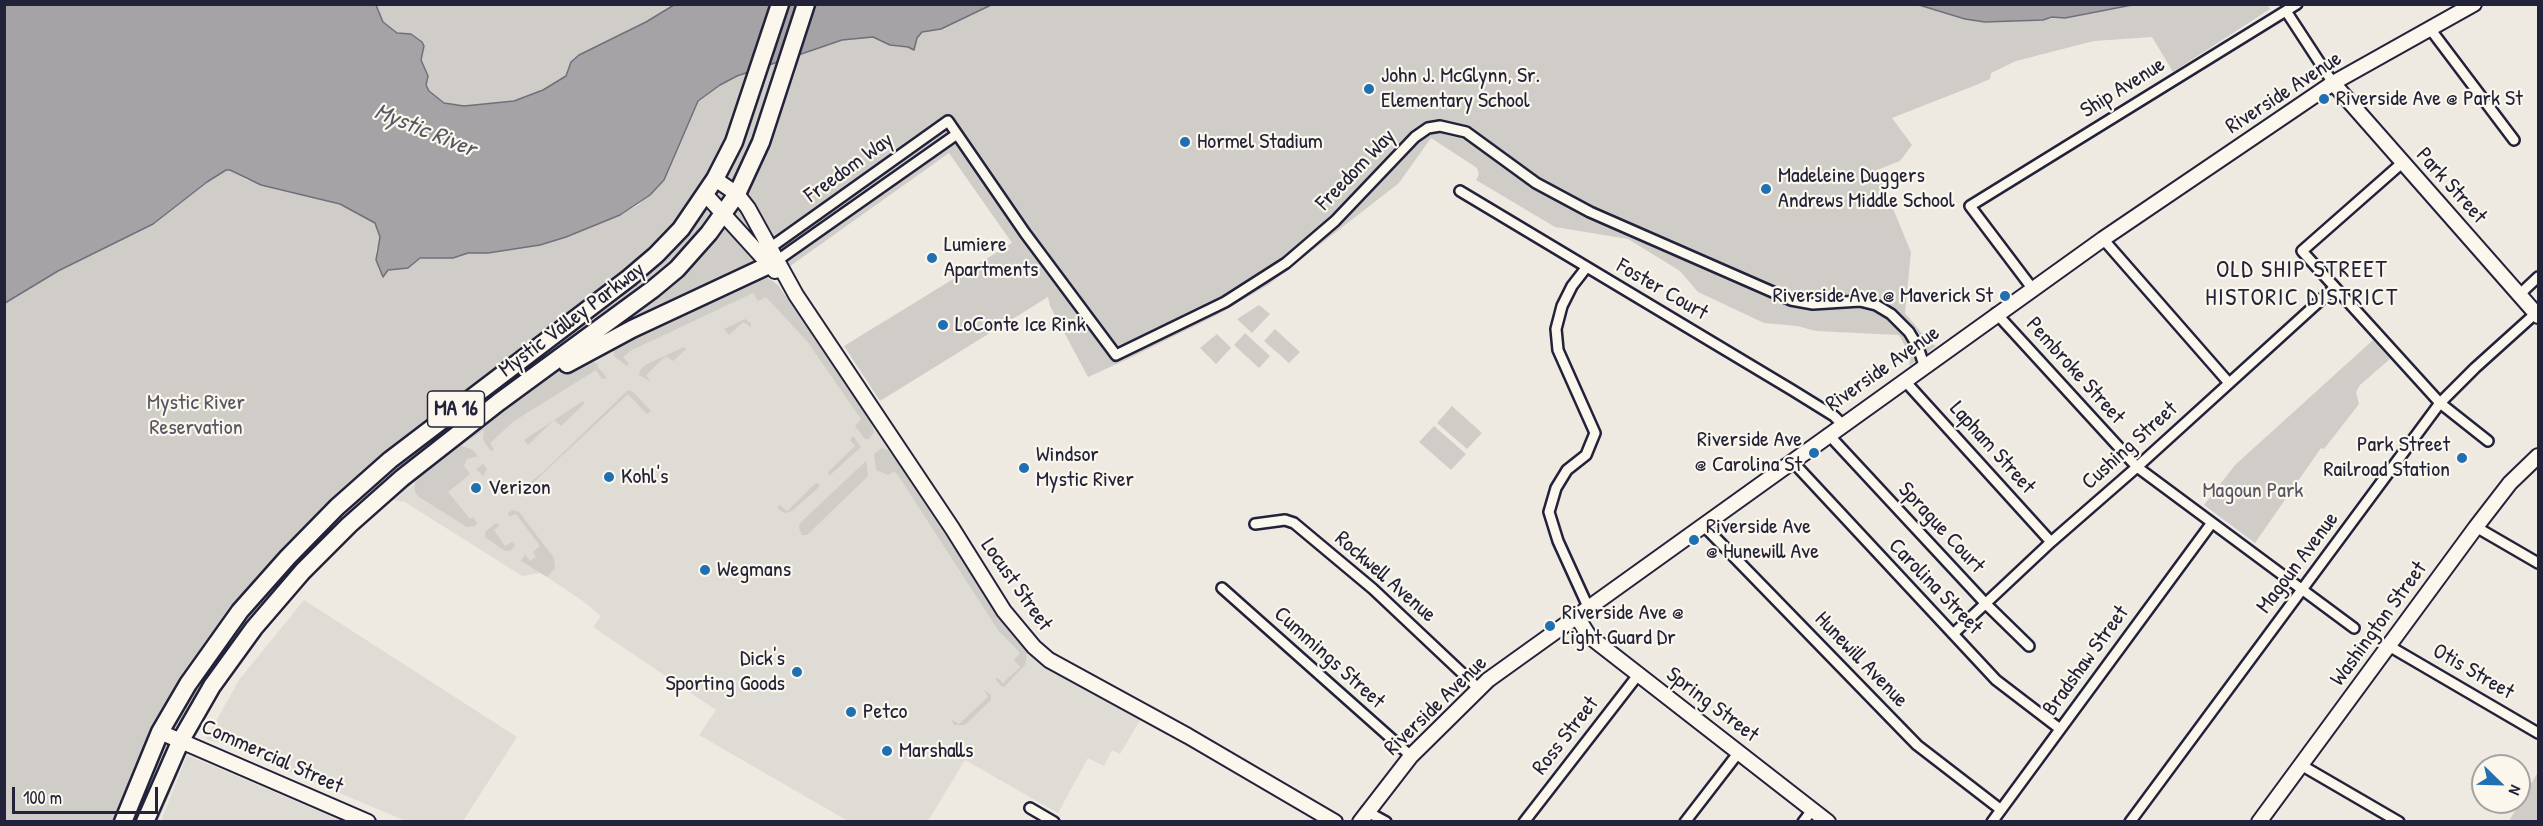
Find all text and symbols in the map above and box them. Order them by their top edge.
street label: Riverside Avenue [2221,46,2347,140]
street label: Ship Avenue [2076,52,2170,124]
place label: John J. McGlynn, Sr. Elementary School [1381,63,1540,114]
marker: John J. McGlynn, Sr. Elementary School [1362,82,1376,96]
place label: Riverside Ave @ Park St [2336,86,2523,112]
marker: Riverside Ave @ Park St [2317,92,2331,106]
water label: Mystic River [370,98,480,164]
street label: Freedom Way [1311,124,1401,216]
street label: Freedom Way [800,127,898,209]
place label: Hormel Stadium [1197,129,1323,155]
marker: Hormel Stadium [1178,135,1192,149]
street label: Park Street [2410,143,2492,229]
place label: Madeleine Duggers Andrews Middle School [1778,163,1955,214]
marker: Madeleine Duggers Andrews Middle School [1759,182,1773,196]
place label: Lumiere Apartments [944,232,1039,284]
marker: Lumiere Apartments [925,251,939,265]
street label: Foster Court [1612,253,1712,327]
street label: Mystic Valley Parkway [494,257,650,383]
district label: OLD SHIP STREET HISTORIC DISTRICT [2205,257,2399,313]
place label: Riverside Ave @ Maverick St [1773,283,1993,309]
marker: Riverside Ave @ Maverick St [1998,289,2012,303]
place label: LoConte Ice Rink [955,312,1086,338]
street label: Pembroke Street [2020,312,2130,430]
marker: LoConte Ice Rink [936,318,950,332]
street label: Riverside Avenue [1821,320,1945,418]
park label: Mystic River Reservation [147,390,245,442]
road number: MA 16 [428,391,484,427]
street label: Lapham Street [1944,396,2040,500]
street label: Cushing Street [2077,396,2183,496]
place label: Riverside Ave @ Carolina St [1695,427,1802,478]
place label: Park Street Railroad Station [2323,432,2450,484]
place label: Windsor Mystic River [1036,442,1134,494]
marker: Riverside Ave @ Carolina St [1807,446,1821,460]
marker: Park Street Railroad Station [2455,451,2469,465]
marker: Windsor Mystic River [1017,461,1031,475]
place label: Kohl's [621,464,669,490]
marker: Kohl's [602,470,616,484]
place label: Verizon [488,475,551,501]
street label: Sprague Court [1892,477,1990,579]
park label: Magoun Park [2203,478,2303,504]
marker: Verizon [469,481,483,495]
street label: Magoun Avenue [2251,507,2345,619]
place label: Riverside Ave @ Hunewill Ave [1706,514,1819,566]
street label: Rockwell Avenue [1329,526,1441,628]
marker: Riverside Ave @ Hunewill Ave [1687,533,1701,547]
street label: Carolina Street [1883,533,1987,641]
street label: Locust Street [975,534,1057,636]
place label: Wegmans [717,557,791,583]
street label: Washington Street [2325,557,2433,691]
marker: Wegmans [698,563,712,577]
place label: Riverside Ave @ Light Guard Dr [1562,600,1684,652]
street label: Cummings Street [1268,601,1390,715]
street label: Bradshaw Street [2037,601,2135,721]
street label: Hunewill Avenue [1809,607,1913,713]
marker: Riverside Ave @ Light Guard Dr [1543,619,1557,633]
street label: Otis Street [2428,638,2518,706]
place label: Dick's Sporting Goods [666,646,785,698]
street label: Riverside Avenue [1379,650,1493,762]
street label: Spring Street [1661,662,1763,748]
marker: Dick's Sporting Goods [790,665,804,679]
street label: Ross Street [1527,692,1605,780]
place label: Petco [863,699,907,725]
marker: Petco [844,705,858,719]
street label: Commercial Street [197,714,347,800]
place label: Marshalls [899,738,973,764]
marker: Marshalls [880,744,894,758]
north arrow [2471,754,2531,814]
scale bar [15,775,160,813]
text: N [2504,782,2528,798]
text: 100 m [23,785,62,810]

